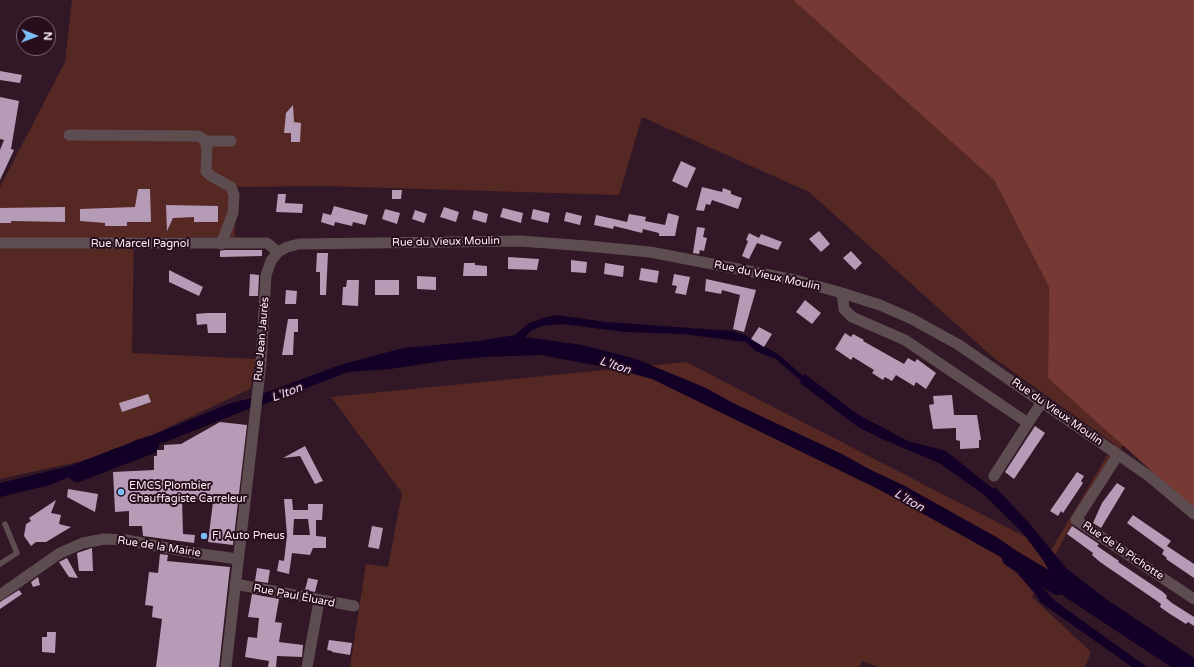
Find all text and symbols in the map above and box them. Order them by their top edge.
north arrow [16,16,56,56]
text: N [41,32,54,41]
street label: Rue du Vieux Moulin [392,234,500,250]
street label: Rue Marcel Pagnol [91,237,189,251]
street label: Rue du Vieux Moulin [713,258,821,294]
street label: Rue Jean Jaurès [252,296,272,382]
water label: L'Iton [598,354,632,378]
street label: Rue du Vieux Moulin [1009,376,1105,448]
water label: L'Iton [269,381,305,405]
place label: EMCS Plombier Chauffagiste Carreleur [129,479,247,505]
marker: EMCS Plombier Chauffagiste Carreleur [116,487,126,497]
water label: L'Iton [892,487,926,515]
street label: Rue de la Pichotte [1080,519,1166,583]
place label: Fl Auto Pneus [212,529,285,543]
marker: Fl Auto Pneus [199,531,209,541]
street label: Rue de la Mairie [116,534,202,560]
street label: Rue Paul Éluard [252,582,336,610]

